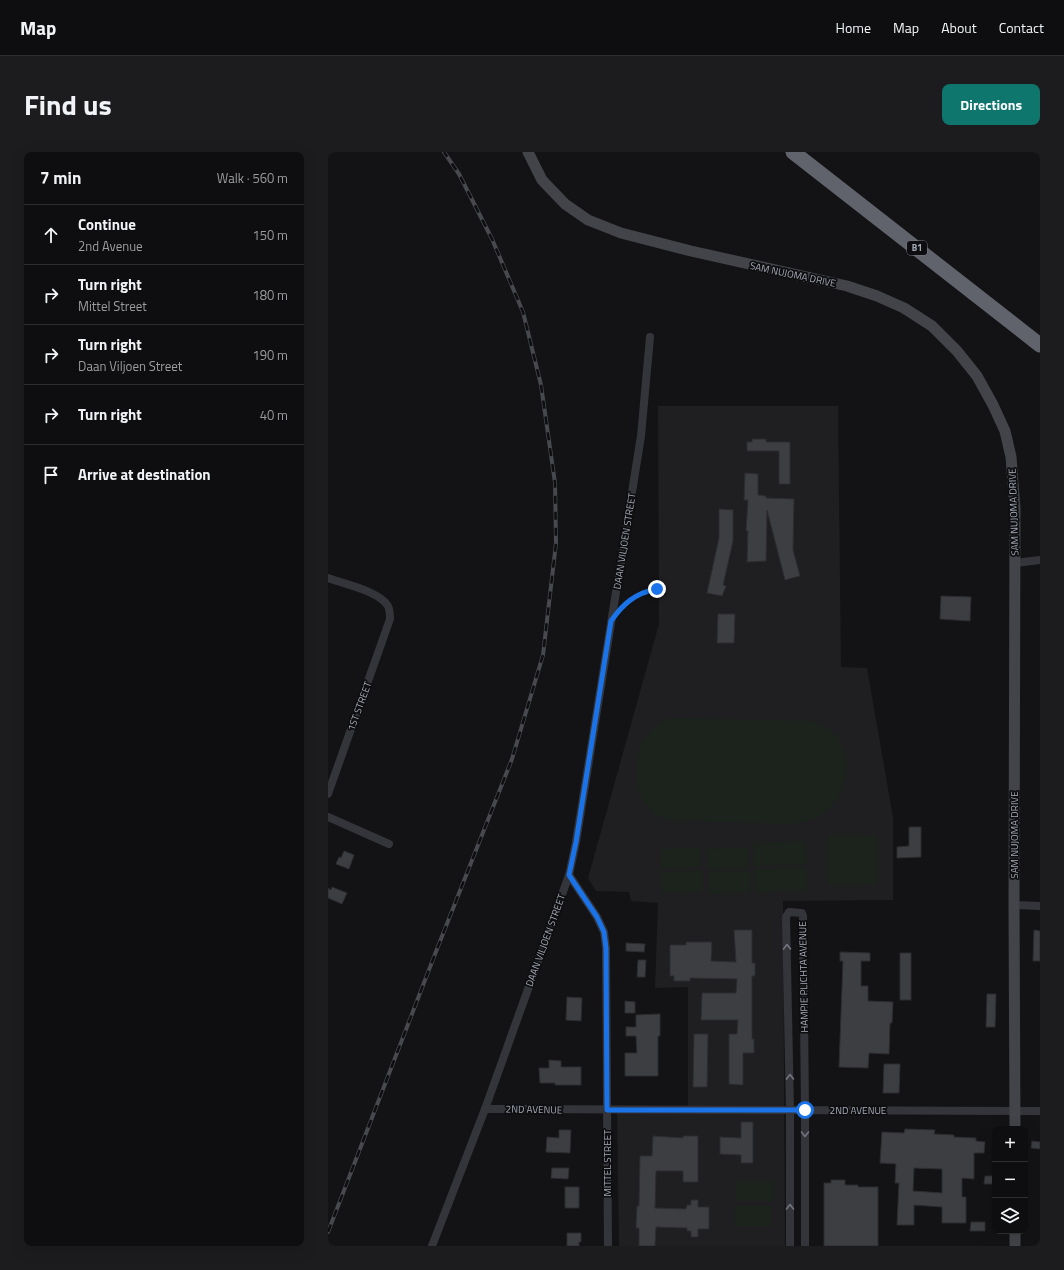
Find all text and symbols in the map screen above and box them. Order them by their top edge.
text: Map [20,13,56,42]
text: Home [836,17,871,38]
text: Map [893,17,919,38]
text: About [941,17,977,38]
text: Contact [999,17,1044,38]
text: Find us [24,83,112,126]
button: Directions [942,84,1040,125]
text: 7 min [40,165,81,191]
text: Walk · 560 m [217,168,288,188]
text: Continue [78,213,136,236]
icon: ahead [40,224,62,246]
text: 150 m [252,225,288,245]
text: 2nd Avenue [78,236,143,256]
road number: B1 [907,241,927,255]
street label: SAM NUJOMA DRIVE [749,258,838,291]
text: Turn right [78,273,142,296]
icon: right [40,284,62,306]
text: 180 m [252,285,288,305]
text: Mittel Street [78,296,147,316]
text: Turn right [78,333,142,356]
icon: right [40,344,62,366]
text: 190 m [252,345,288,365]
text: Daan Viljoen Street [78,356,182,376]
text: Turn right [78,403,142,426]
icon: right [40,404,62,426]
text: 40 m [260,405,288,425]
text: Arrive at destination [78,463,211,486]
icon: arrive [40,464,62,486]
street label: SAM NUJOMA DRIVE [1004,468,1023,556]
street label: DAAN VILJOEN STREET [609,491,640,590]
route end [648,580,666,598]
street label: 1ST STREET [344,679,376,733]
street label: SAM NUJOMA DRIVE [1007,791,1022,879]
street label: DAAN VILJOEN STREET [522,891,569,989]
street label: HAMPIE PLICHTA AVENUE [795,921,812,1033]
one-way arrow [783,944,791,950]
one-way arrow [785,1074,794,1080]
route start [796,1101,814,1119]
street label: 2ND AVENUE [505,1102,563,1118]
street label: 2ND AVENUE [830,1103,887,1118]
map controls [992,1126,1028,1234]
button: + [992,1126,1028,1162]
street label: MITTEL STREET [600,1129,615,1197]
one-way arrow [801,1131,809,1137]
button: − [992,1162,1028,1198]
button: layers [992,1198,1028,1234]
one-way arrow [786,1204,794,1210]

